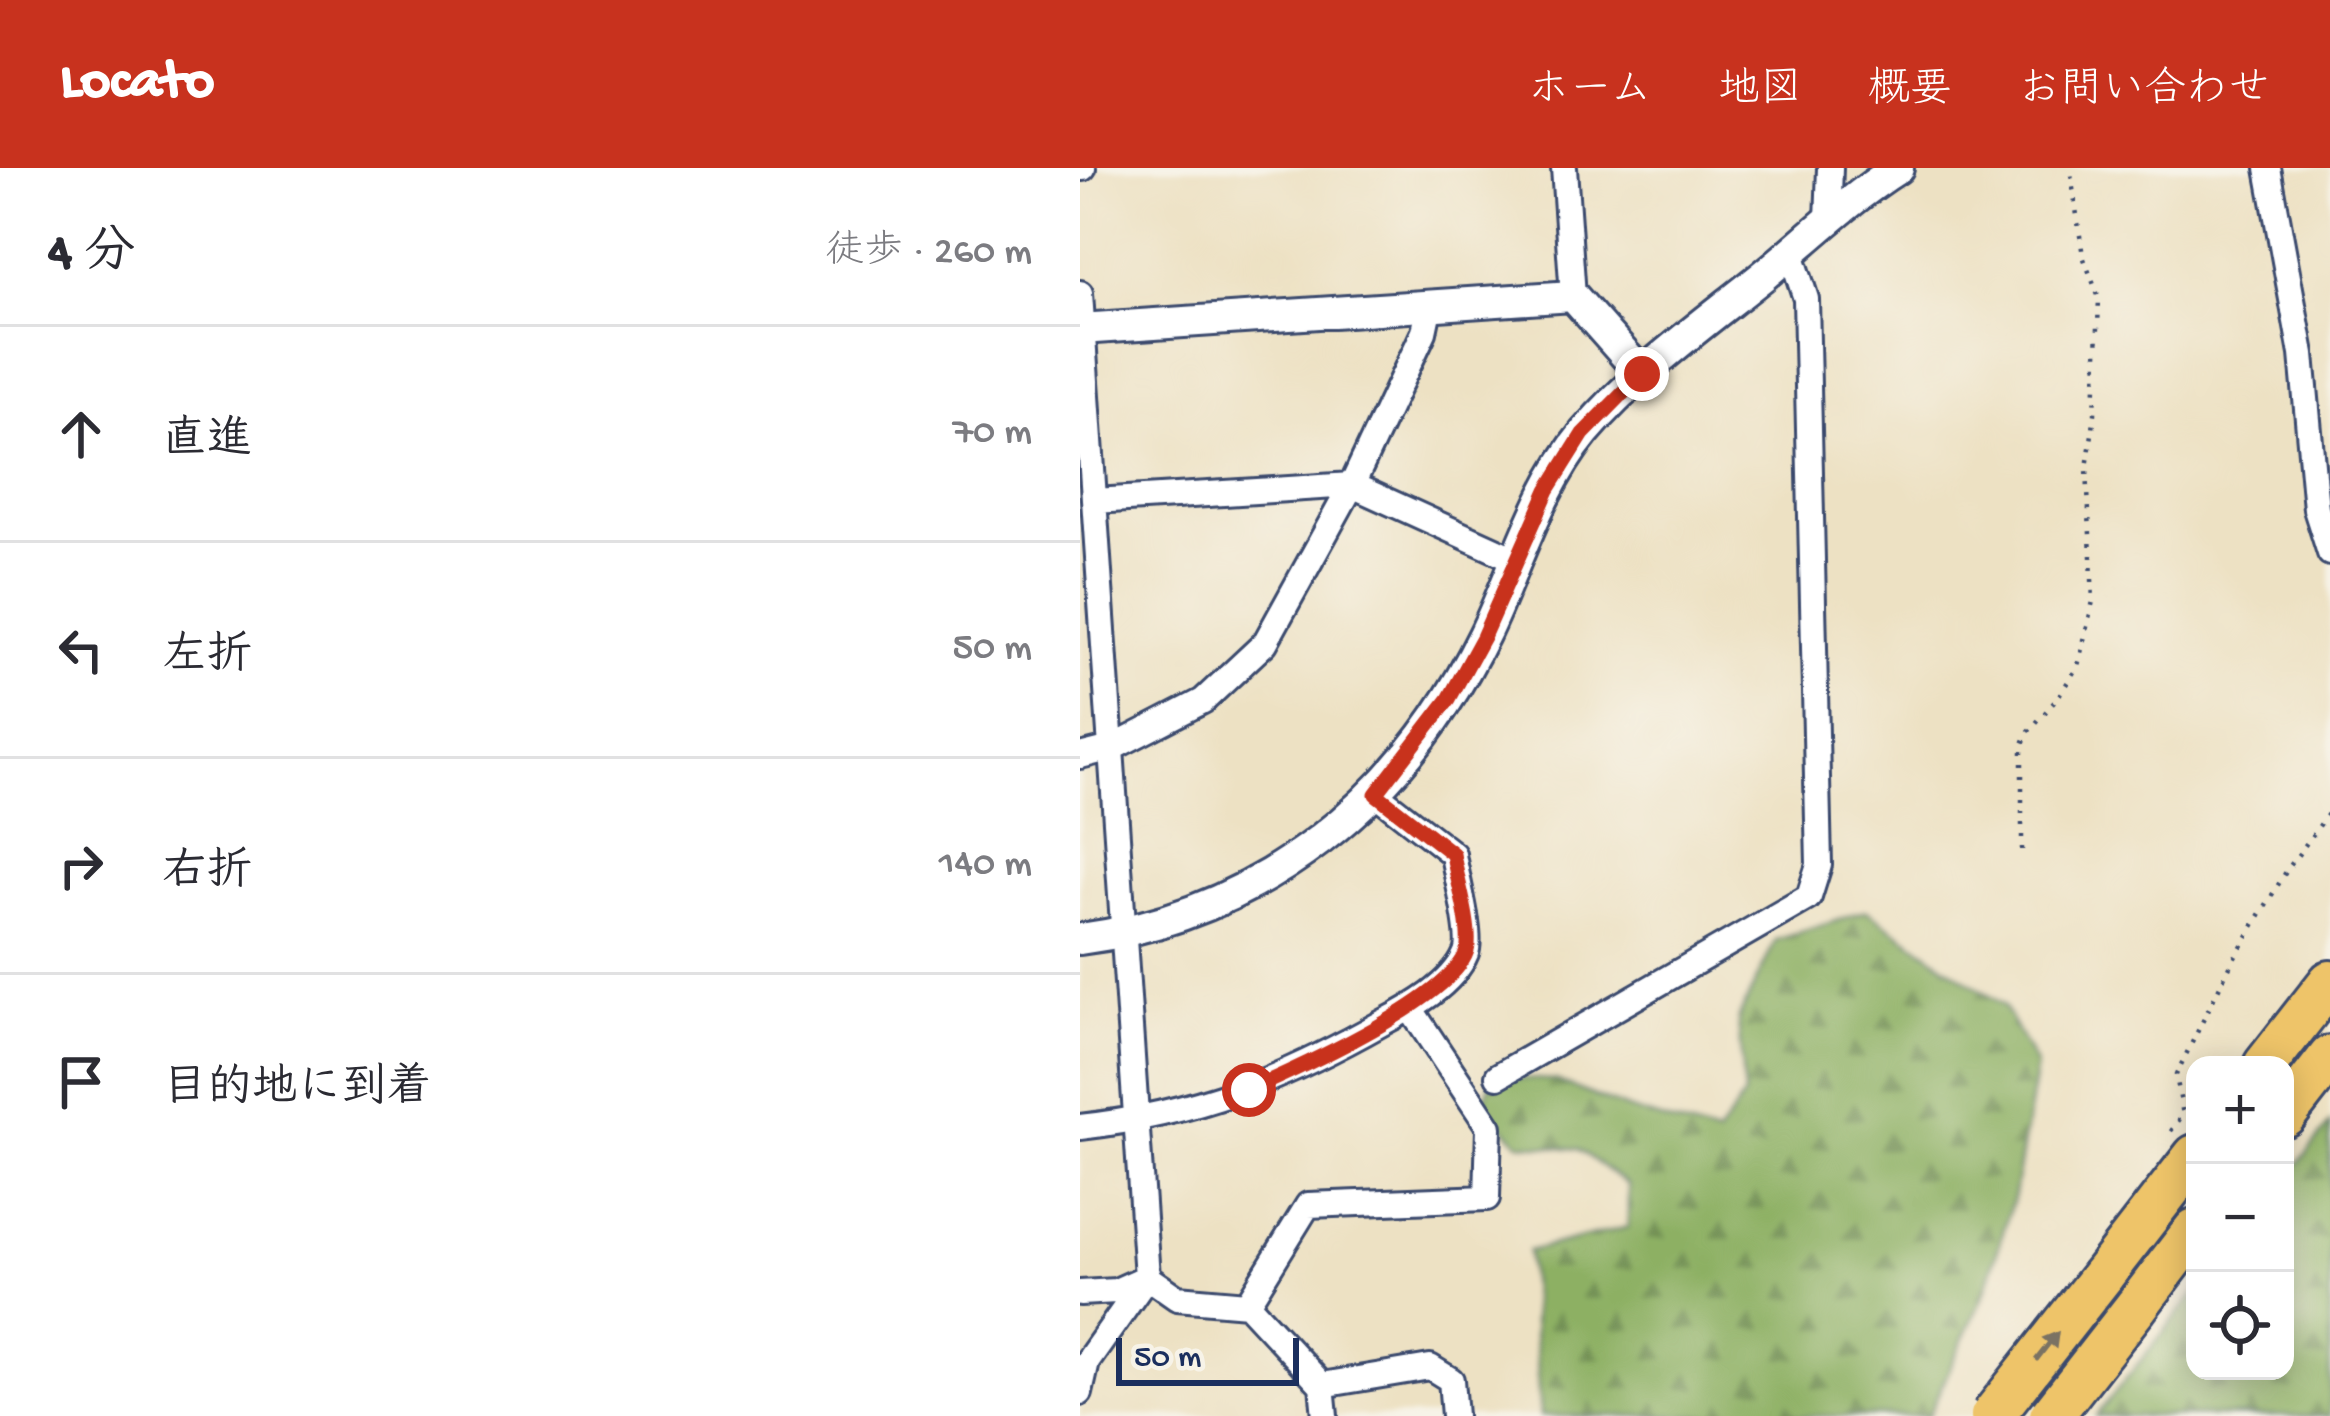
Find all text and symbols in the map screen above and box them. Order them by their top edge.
text: Locato [60,51,214,118]
text: ホーム [1528,68,1652,117]
text: 地図 [1718,68,1802,117]
text: 概要 [1868,68,1952,117]
text: お問い合わせ [2018,68,2270,117]
text: 4 分 [48,226,135,286]
text: 徒歩 · 260 m [825,231,1032,277]
route end [1615,347,1669,401]
icon: ahead [48,401,114,467]
text: 70 m [953,411,1032,457]
text: 直進 [162,416,252,469]
icon: left [48,617,114,683]
text: 50 m [952,627,1032,673]
text: 左折 [162,632,252,685]
icon: right [48,833,114,899]
text: 140 m [939,843,1032,889]
text: 右折 [162,848,252,901]
icon: arrive [48,1049,114,1115]
map controls [2186,1056,2294,1380]
button: + [2186,1056,2294,1164]
route start [1222,1063,1276,1117]
text: 目的地に到着 [162,1064,432,1117]
button: − [2186,1164,2294,1272]
button: locate [2186,1272,2294,1380]
one-way arrow [2034,1330,2059,1361]
scale bar [1116,1332,1299,1385]
text: 50 m [1134,1340,1201,1378]

